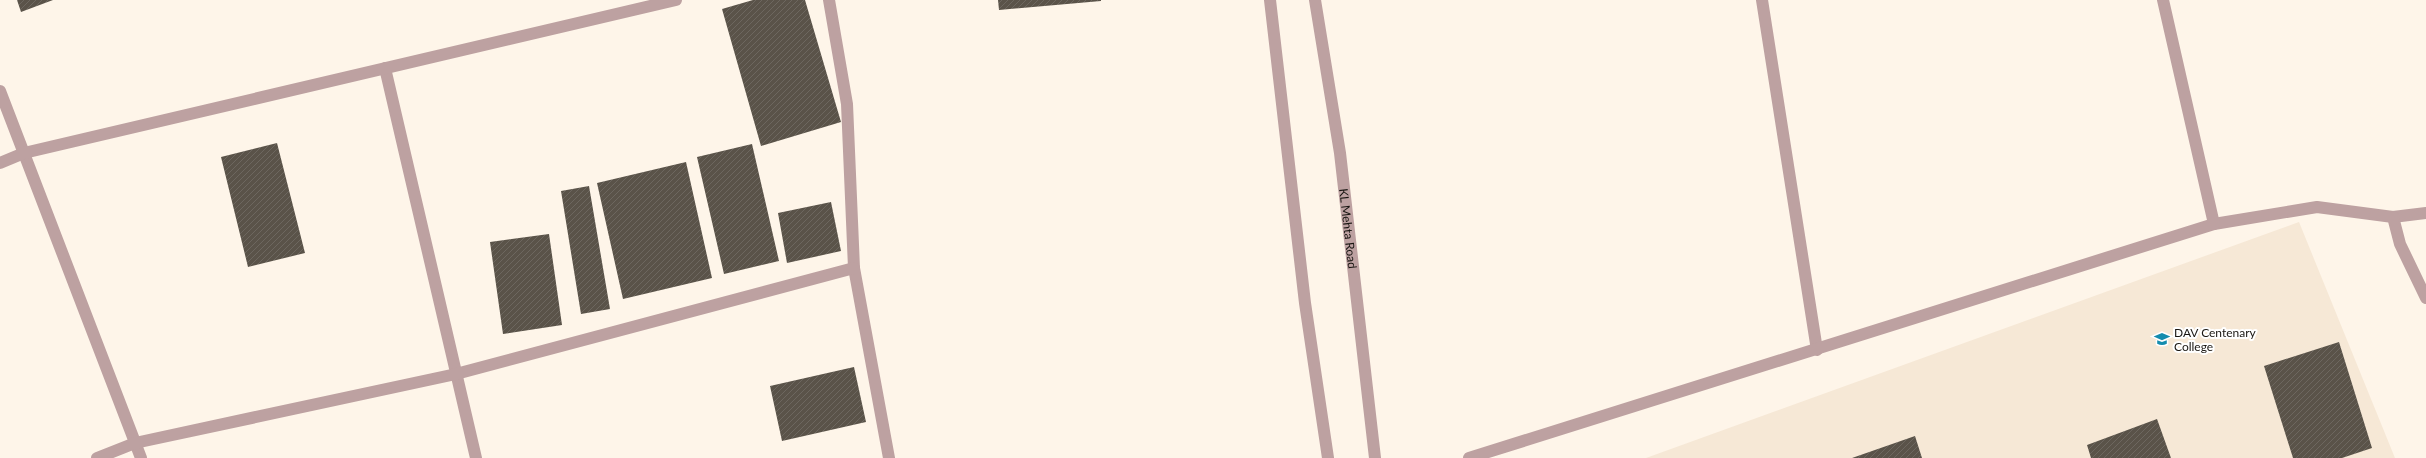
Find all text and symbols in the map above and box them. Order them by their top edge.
street label: KL Mehta Road [1337,187,1361,269]
place label: DAV Centenary College [2174,325,2257,354]
school or university icon: DAV Centenary College [2153,330,2171,348]

